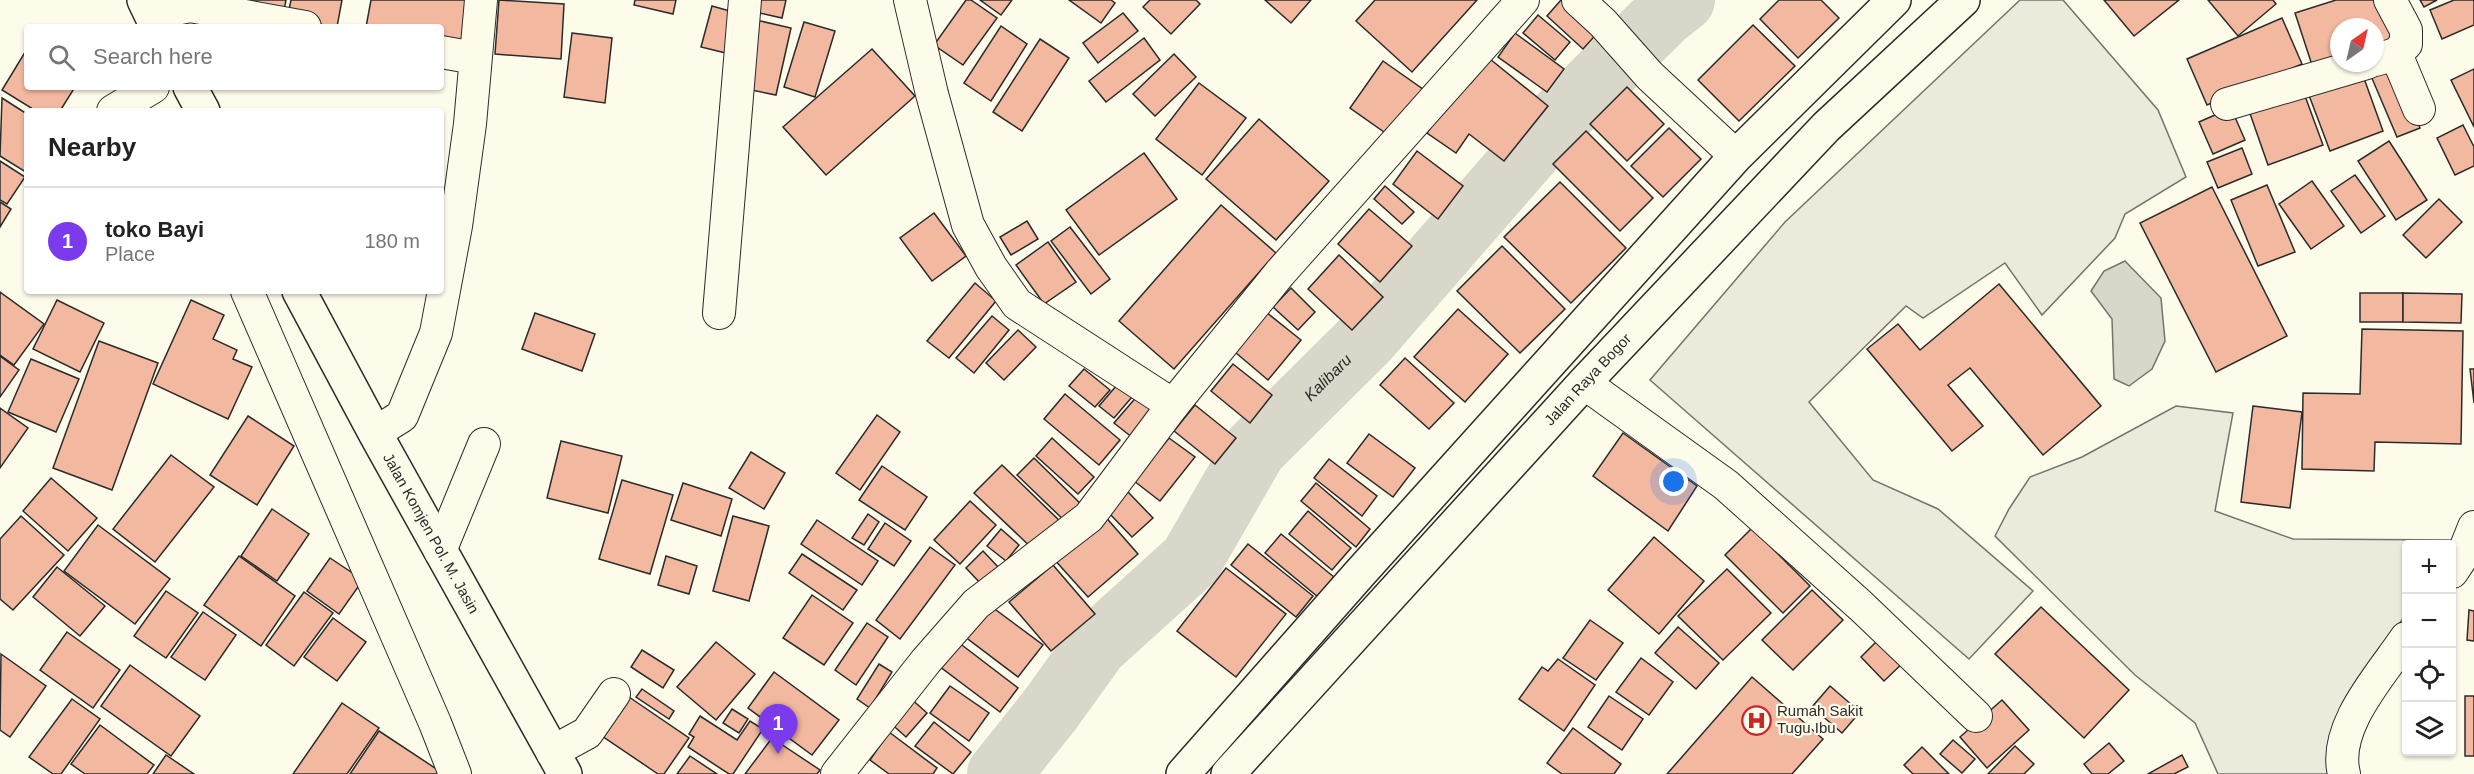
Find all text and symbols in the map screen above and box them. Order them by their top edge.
north arrow [2330,18,2384,72]
search box [24,24,444,90]
icon: search [45,41,78,74]
text: Search here [93,44,213,69]
text: Nearby [48,132,136,162]
text: toko Bayi [105,217,204,242]
text: 1 [62,230,73,252]
text: 180 m [364,230,420,252]
text: Place [105,243,155,265]
street label: Jalan Raya Bogor [1541,330,1634,429]
water label: Kalibaru [1301,351,1355,404]
street label: Jalan Komjen Pol. M. Jasin [380,450,483,616]
your location [1659,467,1688,496]
map controls [2402,540,2456,756]
button: + [2402,540,2456,594]
button: − [2402,594,2456,648]
button: locate [2402,648,2456,702]
place label: Rumah Sakit Tugu Ibu [1777,702,1864,736]
button: layers [2402,702,2456,756]
pin: 1 [758,704,798,754]
hospital icon: Rumah Sakit Tugu Ibu [1740,704,1772,736]

